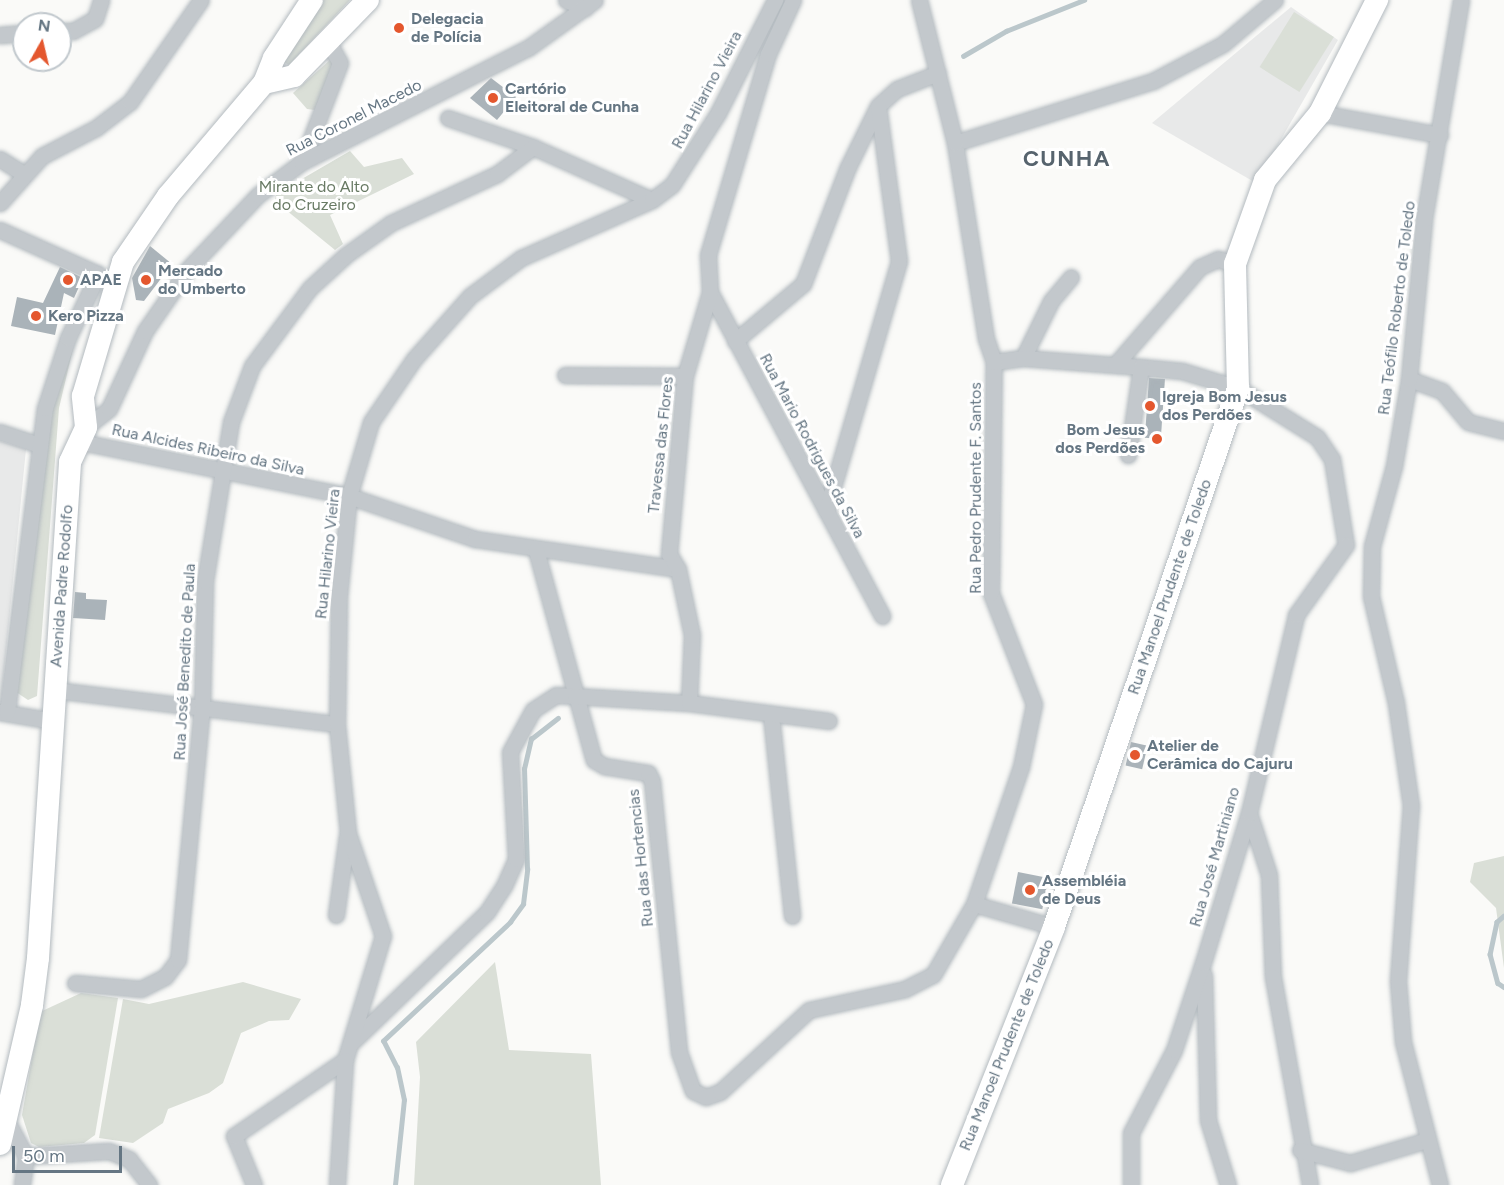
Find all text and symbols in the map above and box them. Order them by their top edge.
place label: Delegacia de Polícia [411,9,483,47]
north arrow [12,12,72,72]
text: N [37,15,52,36]
marker: Delegacia de Polícia [392,21,406,35]
street label: Rua Hilarino Vieira [668,28,746,152]
street label: Rua Coronel Macedo [283,76,425,160]
place label: Cartório Eleitoral de Cunha [505,79,639,117]
marker: Cartório Eleitoral de Cunha [486,91,500,105]
district label: CUNHA [1023,146,1111,172]
park label: Mirante do Alto do Cruzeiro [259,177,369,215]
street label: Rua Teófilo Roberto de Toledo [1374,200,1420,416]
place label: Mercado do Umberto [158,261,246,299]
place label: APAE [80,270,122,290]
marker: APAE [61,273,75,287]
marker: Mercado do Umberto [139,273,153,287]
place label: Kero Pizza [48,306,124,326]
marker: Kero Pizza [29,309,43,323]
street label: Rua Mario Rodrigues da Silva [755,350,869,542]
street label: Travessa das Flores [644,376,678,514]
street label: Rua Pedro Prudente F. Santos [966,382,986,594]
place label: Igreja Bom Jesus dos Perdões [1162,387,1287,425]
marker: Igreja Bom Jesus dos Perdões [1143,399,1157,413]
street label: Rua Alcides Ribeiro da Silva [110,420,306,480]
place label: Bom Jesus dos Perdões [1055,420,1145,458]
marker: Bom Jesus dos Perdões [1150,432,1164,446]
street label: Rua Manoel Prudente de Toledo [1124,477,1216,697]
street label: Rua Hilarino Vieira [312,488,344,620]
street label: Avenida Padre Rodolfo [47,504,77,668]
street label: Rua José Benedito de Paula [170,563,200,761]
place label: Atelier de Cerâmica do Cajuru [1147,736,1293,774]
marker: Atelier de Cerâmica do Cajuru [1128,748,1142,762]
street label: Rua José Martiniano [1186,785,1244,929]
street label: Rua das Hortencias [624,788,658,928]
place label: Assembléia de Deus [1042,871,1126,909]
marker: Assembléia de Deus [1023,883,1037,897]
street label: Rua Manoel Prudente de Toledo [956,936,1058,1154]
scale bar [15,1134,124,1172]
text: 50 m [23,1145,65,1167]

